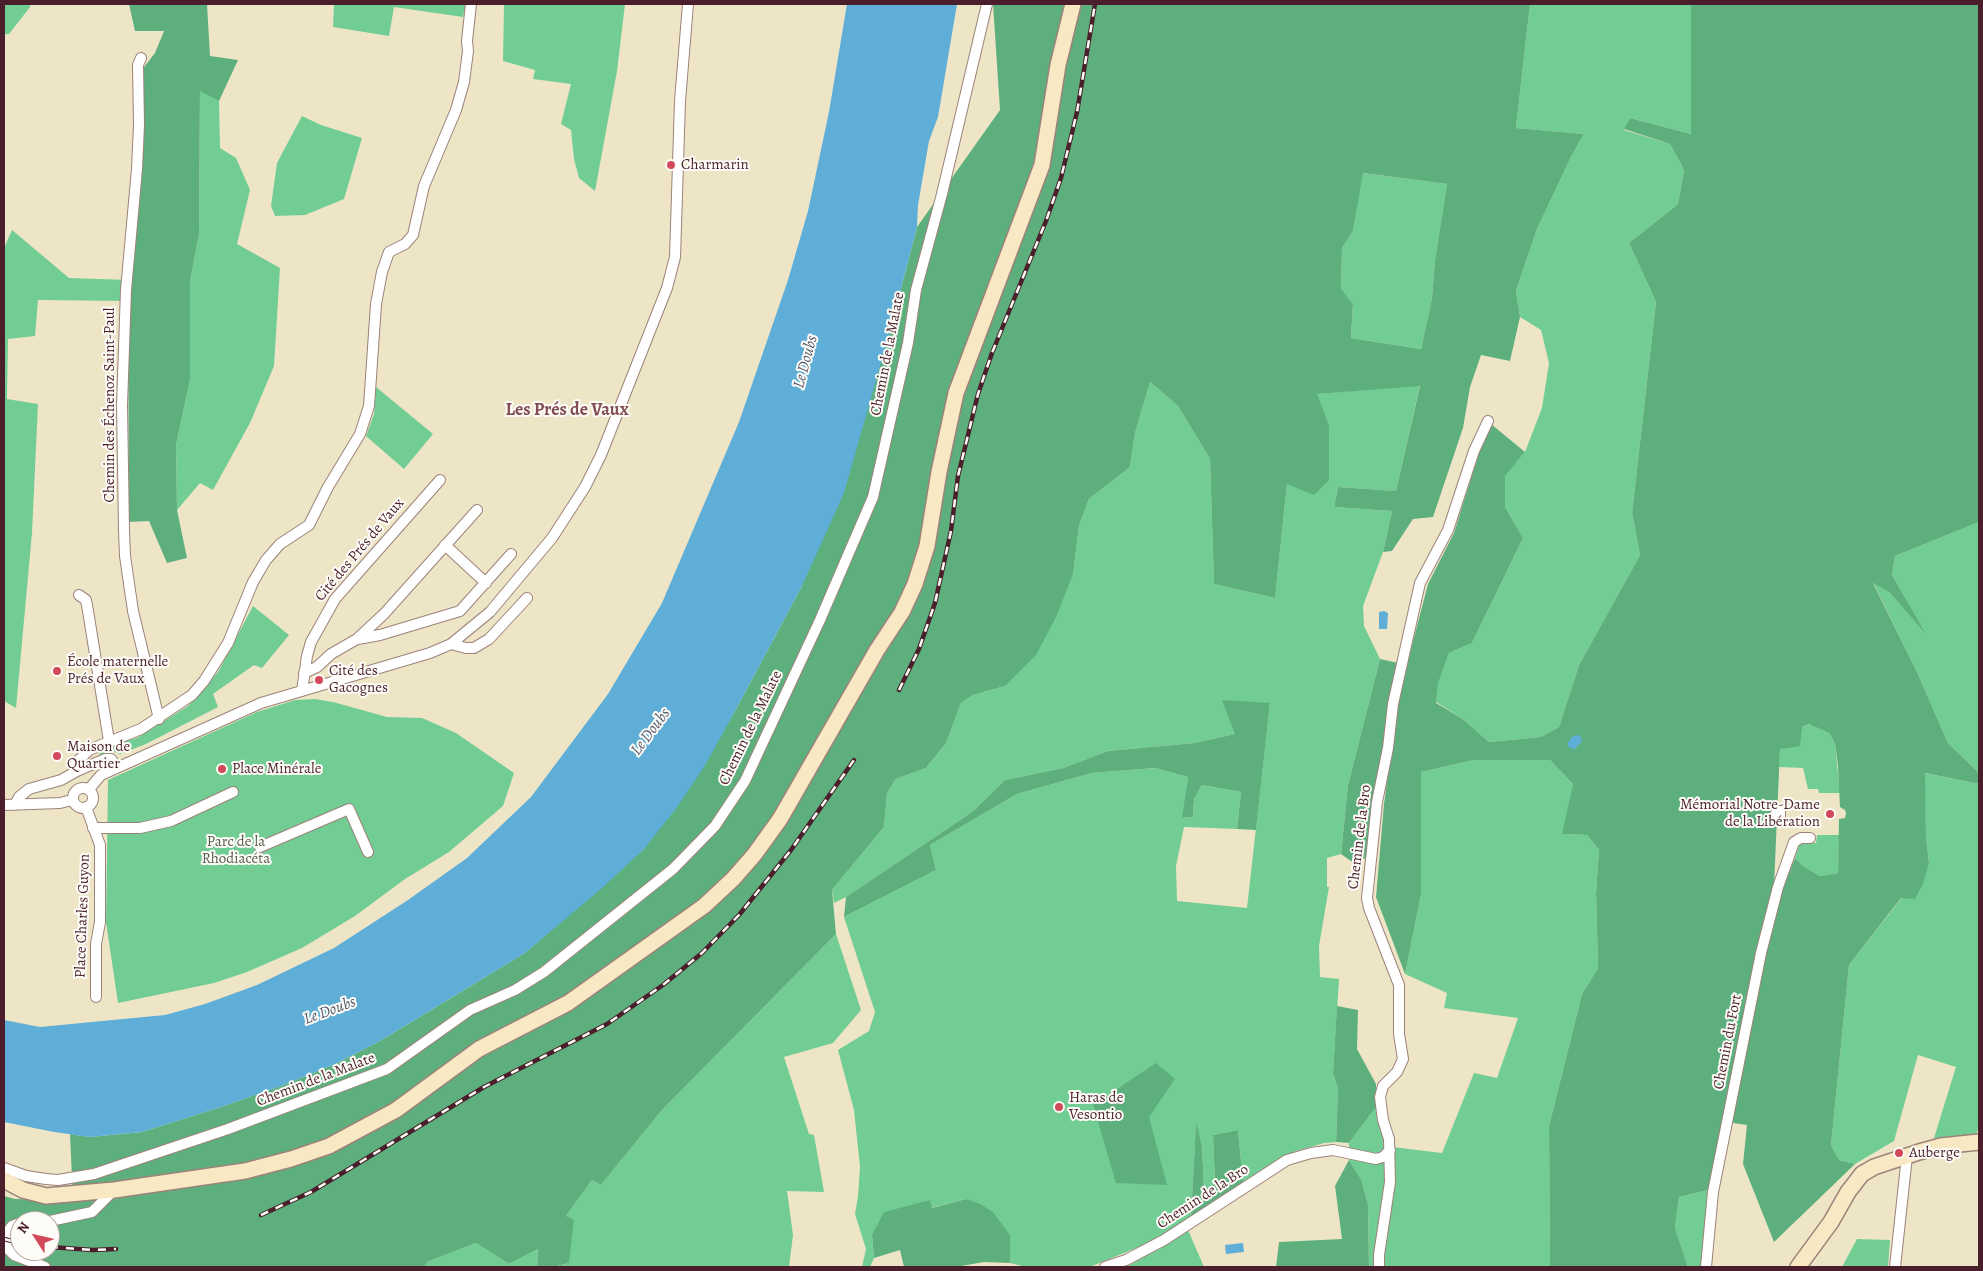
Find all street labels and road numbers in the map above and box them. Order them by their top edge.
street label: Chemin de la Malate [867,291,909,417]
street label: Chemin des Échenoz Saint-Paul [101,308,119,502]
street label: Cité des Prés de Vaux [312,495,408,605]
street label: Chemin de la Malate [715,668,787,788]
street label: Chemin de la Bro [1345,784,1375,890]
street label: Place Charles Guyon [72,854,94,978]
street label: Chemin du Fort [1710,993,1746,1091]
street label: Chemin de la Malate [254,1049,378,1111]
street label: Chemin de la Bro [1154,1161,1252,1233]

